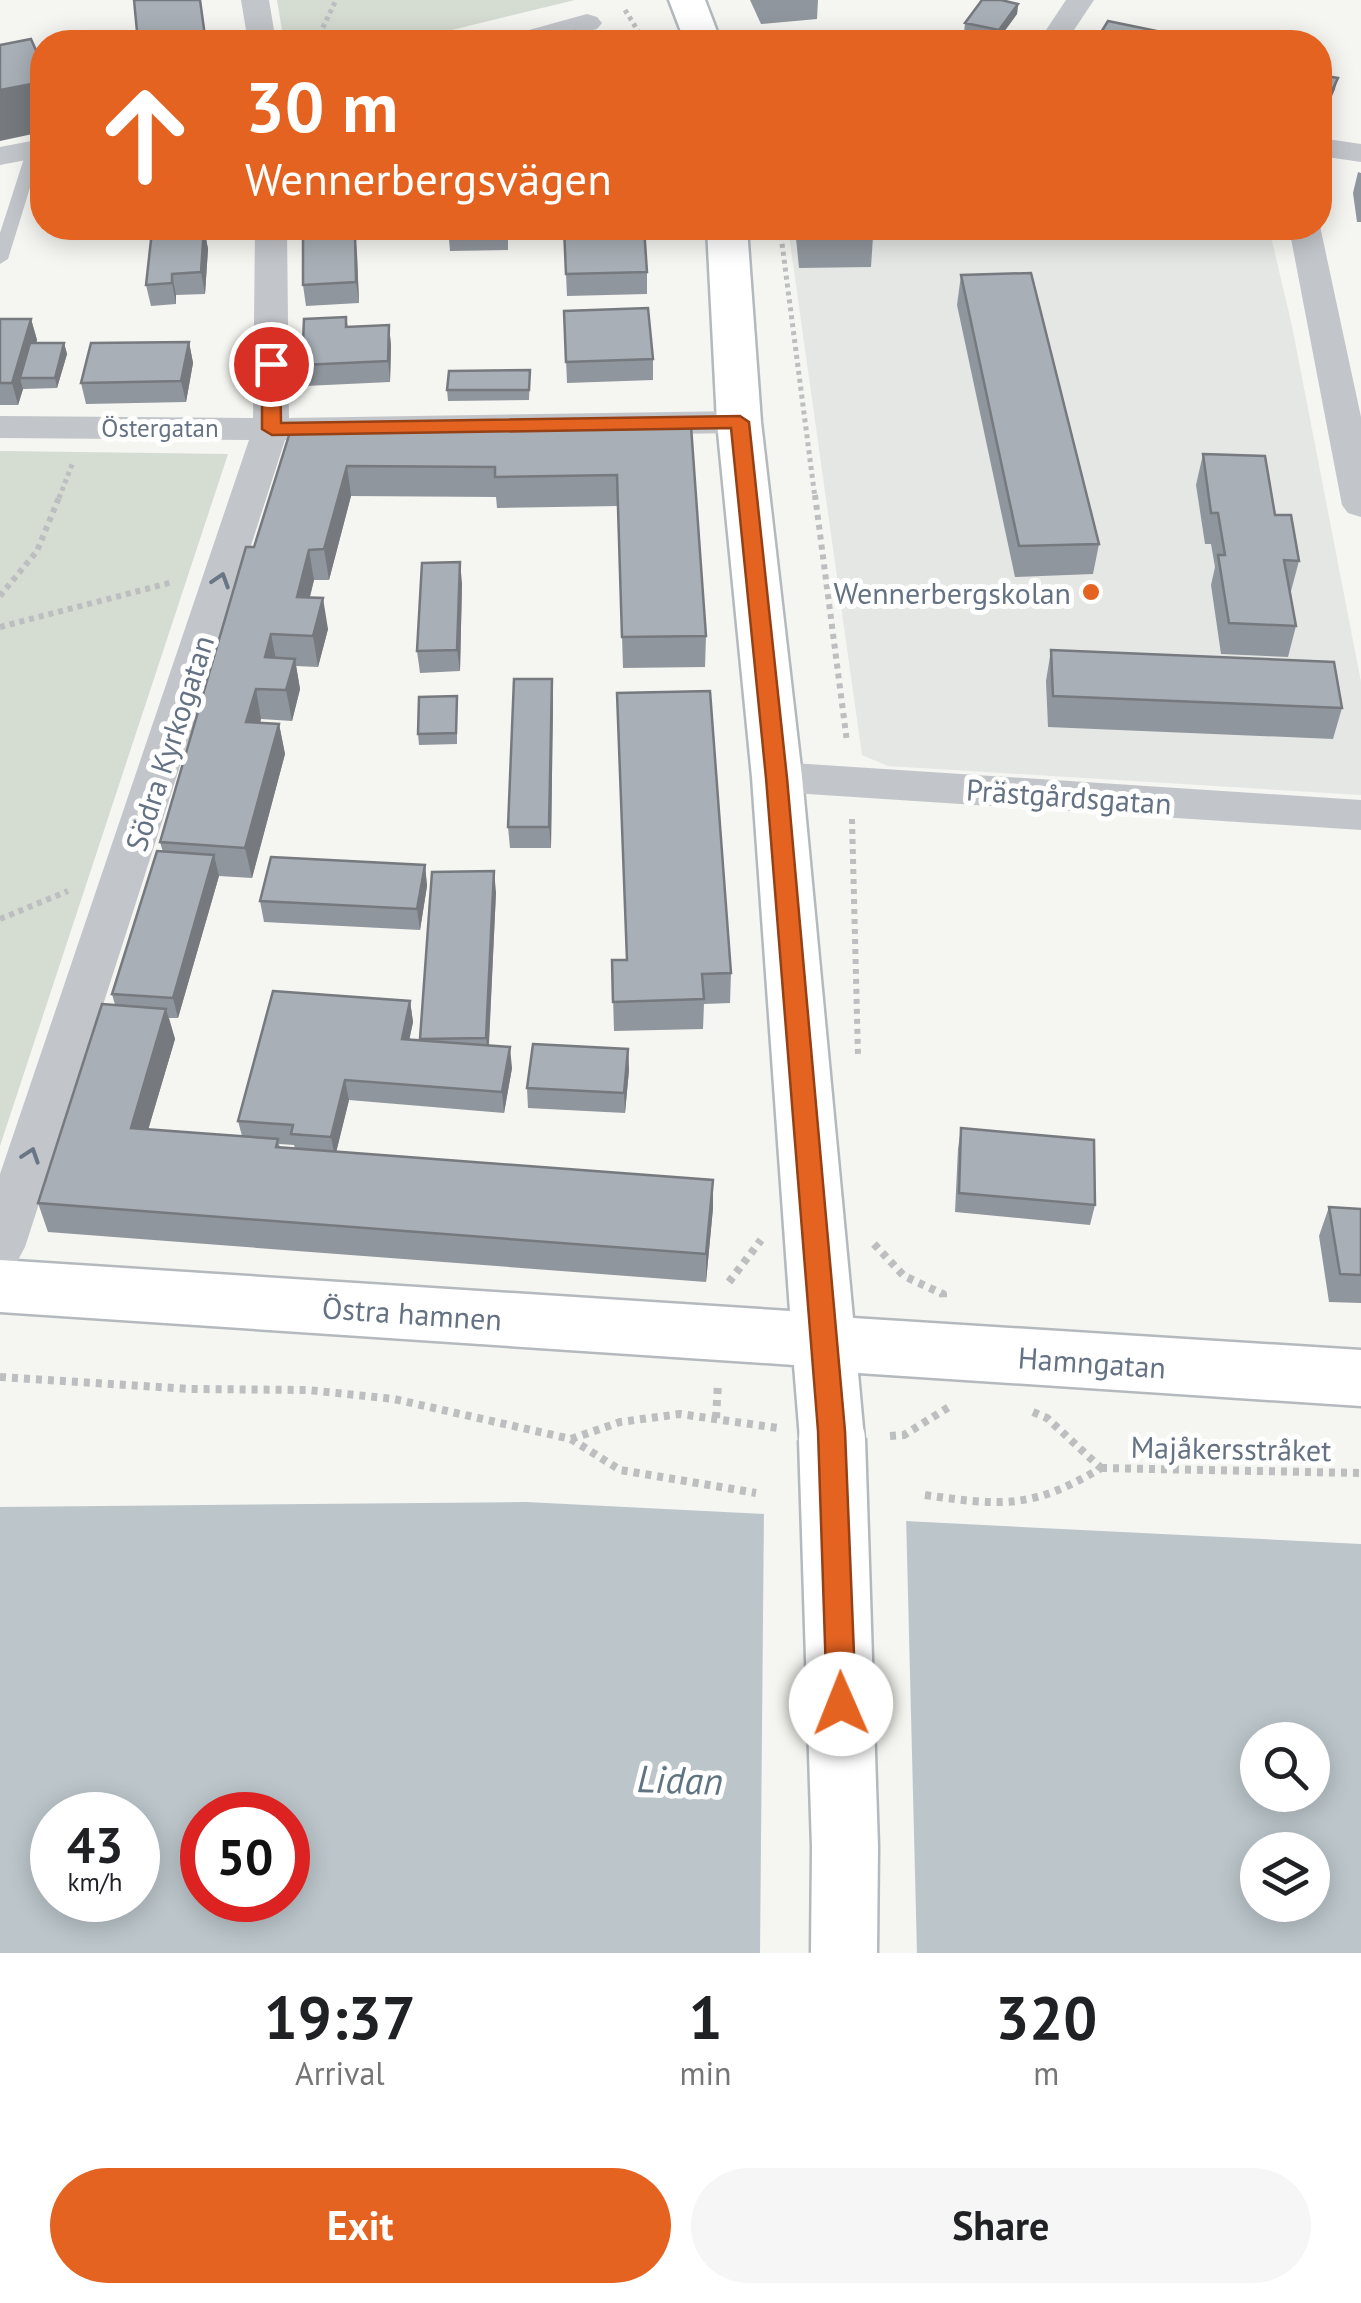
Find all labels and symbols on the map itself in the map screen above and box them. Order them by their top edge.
pin [229,322,314,407]
street label: Östergatan [101,412,219,444]
one-way arrow [209,572,229,589]
place label: Wennerbergskolan [833,573,1071,612]
marker: Wennerbergskolan [1080,581,1102,603]
street label: Södra Kyrkogatan [116,630,222,856]
street label: Prästgårdsgatan [965,769,1173,823]
one-way arrow [20,1147,40,1164]
street label: Östra hamnen [321,1287,503,1339]
street label: Hamngatan [1017,1337,1167,1387]
street label: Majåkersstråket [1130,1427,1332,1469]
position arrow [789,1652,893,1756]
water label: Lidan [636,1753,724,1805]
speed limit sign: 50 [180,1792,310,1922]

